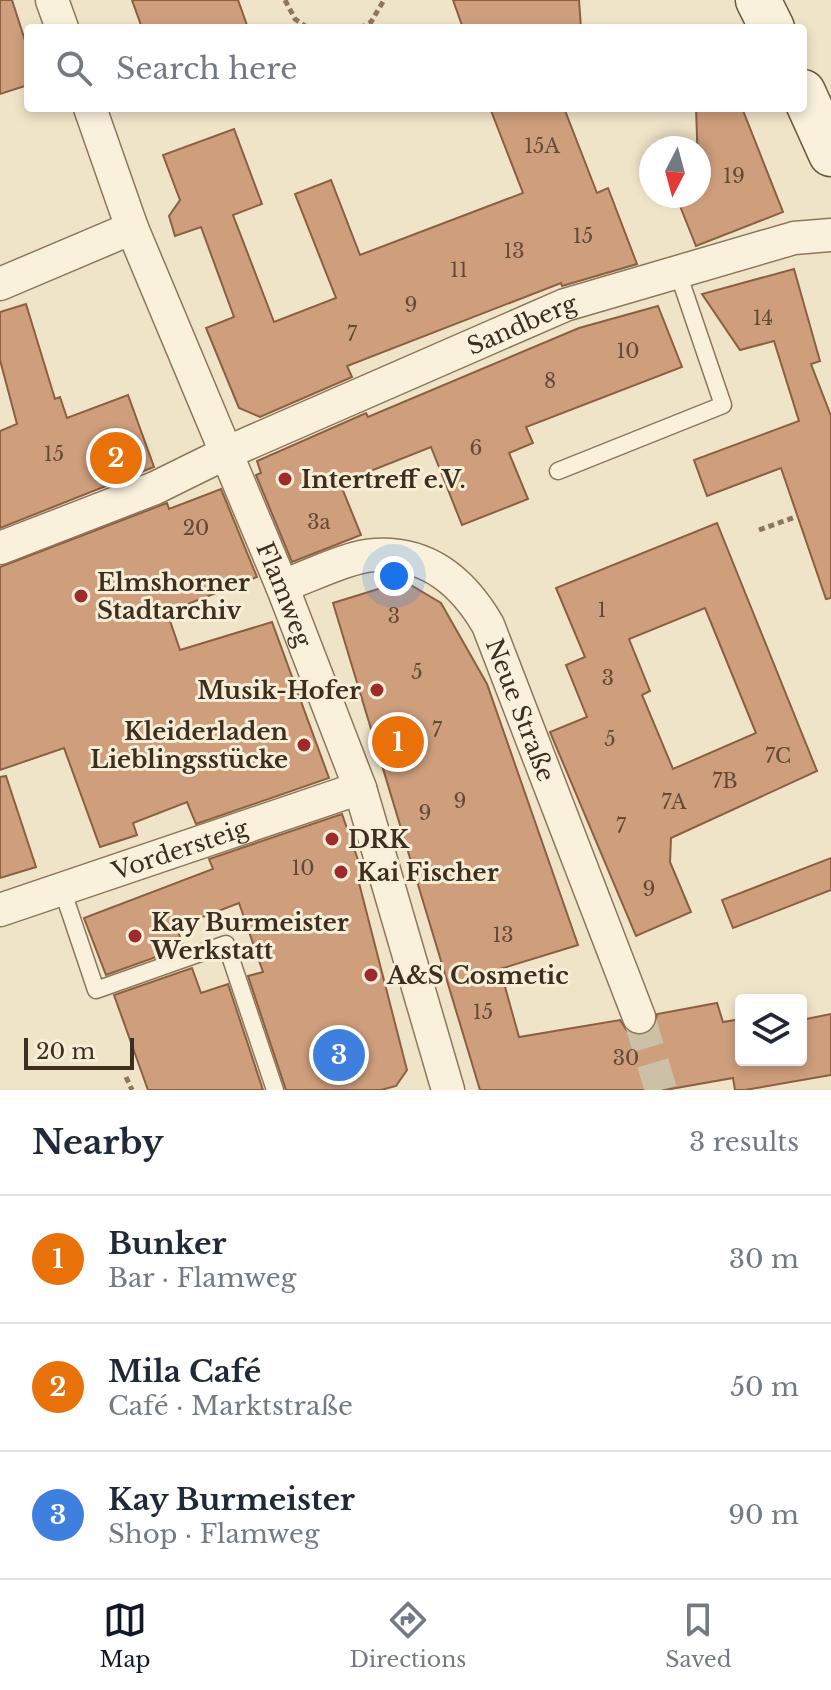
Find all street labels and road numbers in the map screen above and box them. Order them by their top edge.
street label: Sandberg [462,288,580,361]
street label: Flamweg [251,537,319,652]
street label: Neue Straße [480,634,561,785]
street label: Vordersteig [107,812,252,886]

